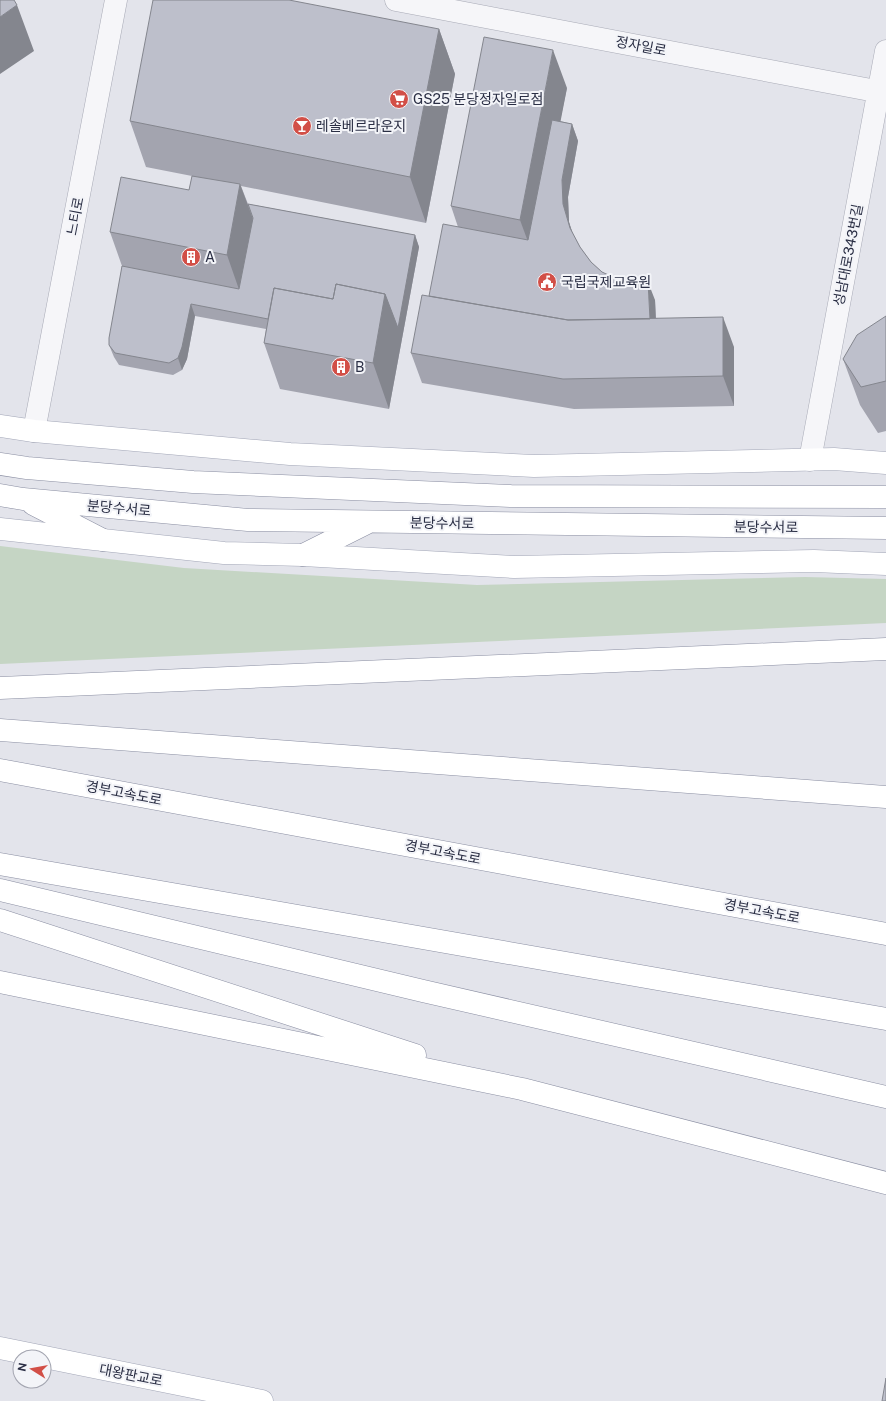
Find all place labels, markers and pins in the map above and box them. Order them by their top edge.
supermarket icon: GS25 분당정자일로점 [388,88,410,110]
place label: GS25 분당정자일로점 [413,91,543,107]
bar icon: 레솔베르라운지 [291,115,313,137]
place label: 레솔베르라운지 [316,118,406,134]
building icon: A [180,246,202,268]
place label: A [205,249,215,265]
public building icon: 국립국제교육원 [536,271,558,293]
place label: 국립국제교육원 [561,274,651,290]
building icon: B [330,356,352,378]
place label: B [355,359,364,375]

